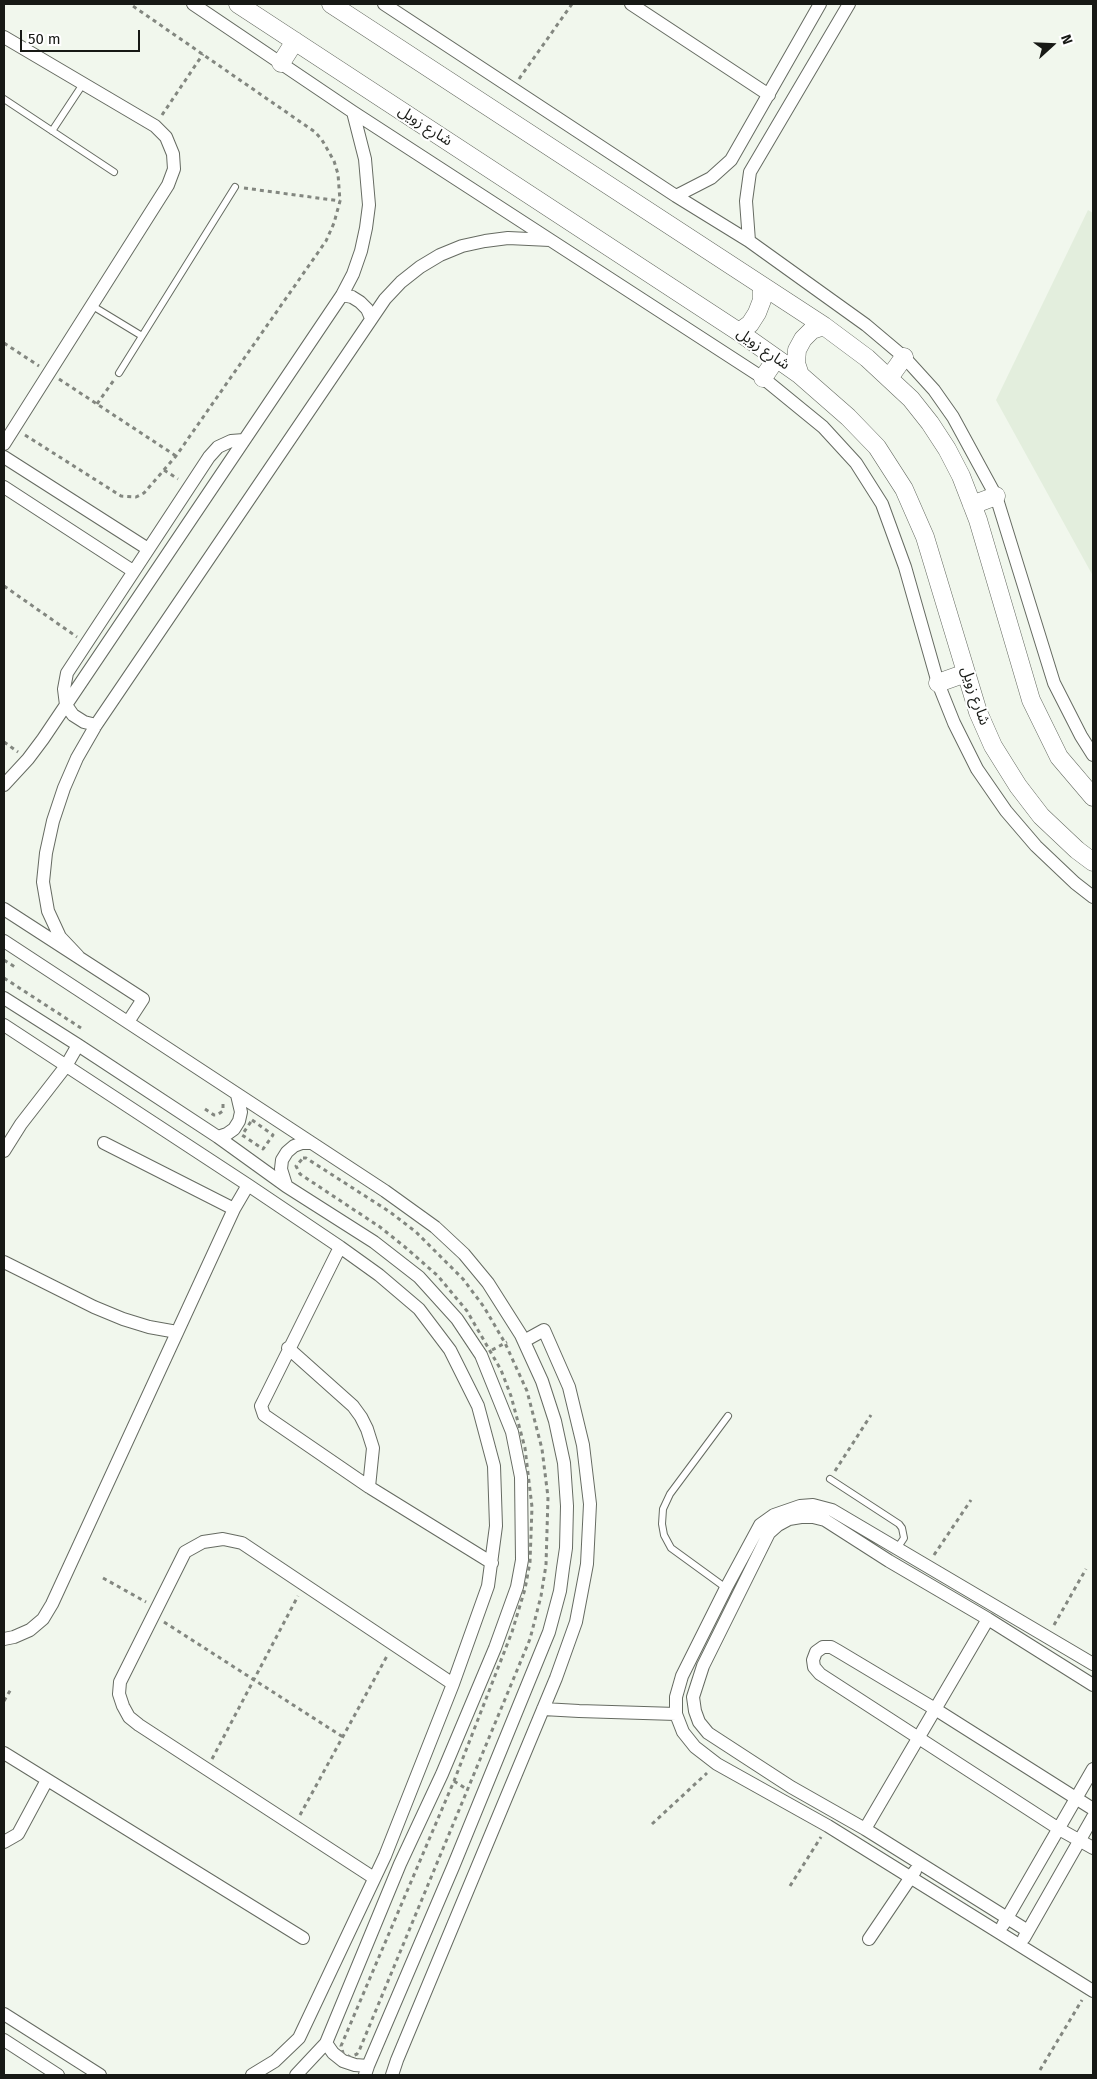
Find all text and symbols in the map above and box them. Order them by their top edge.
scale bar [22,20,142,52]
north arrow [1027,20,1077,70]
text: 50 m [28,30,61,48]
text: N [1057,32,1076,47]
street label: شارع زويل [395,102,455,150]
street label: شارع زويل [733,324,793,374]
street label: شارع زويل [957,664,993,728]

